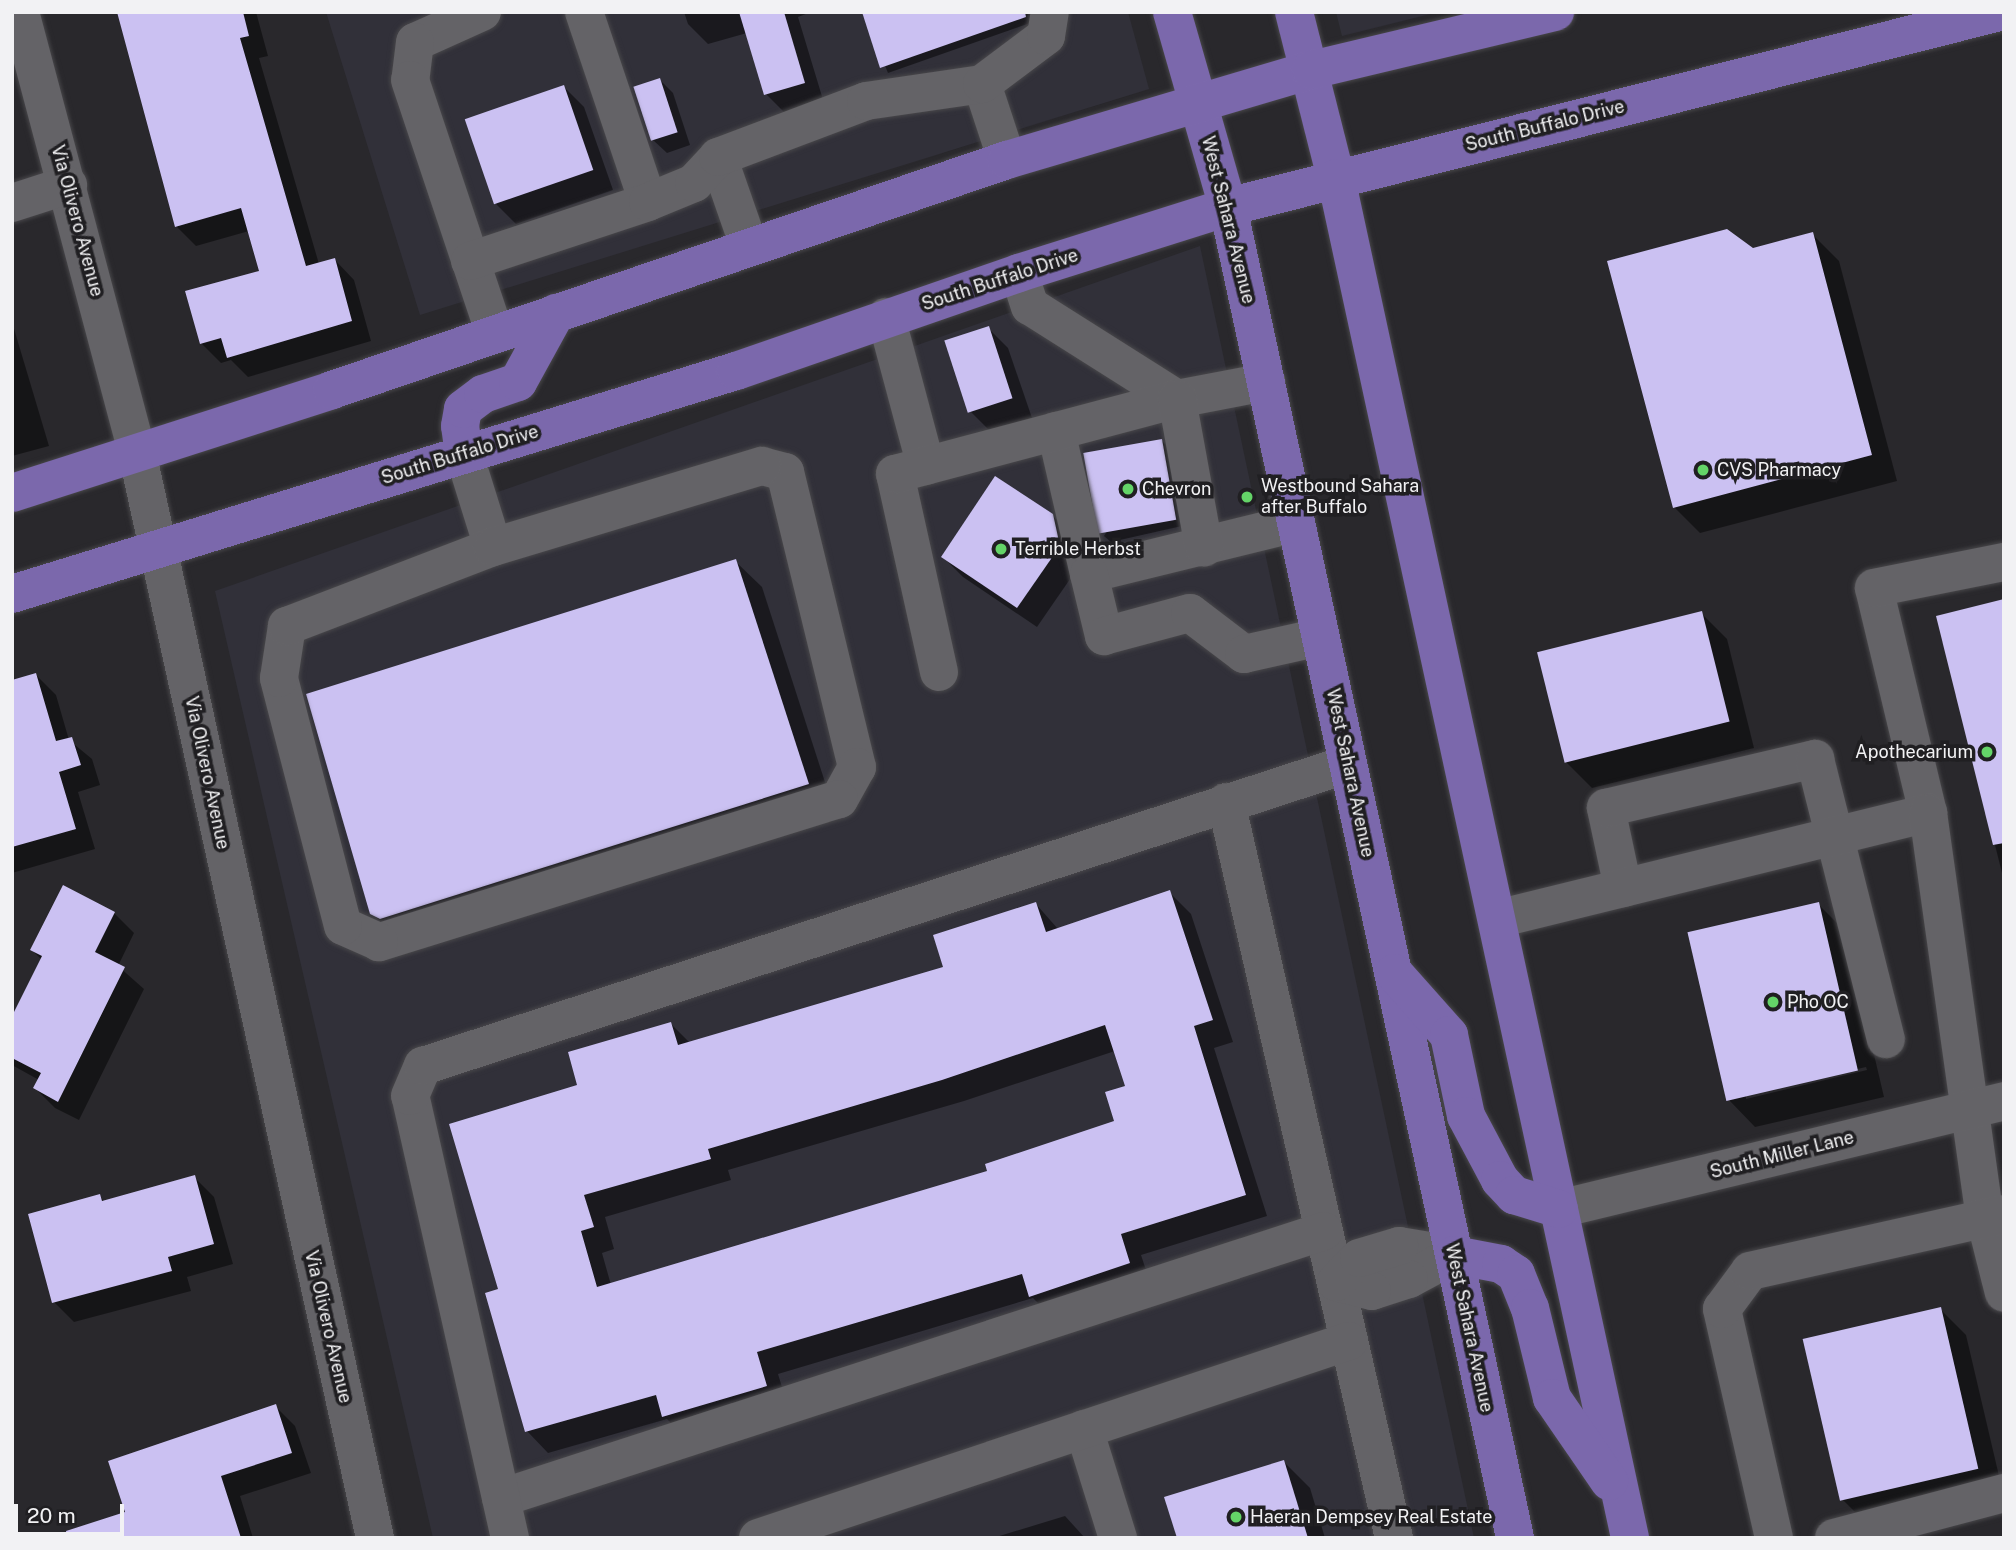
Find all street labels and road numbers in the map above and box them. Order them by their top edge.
street label: South Buffalo Drive [1463,96,1627,156]
street label: West Sahara Avenue [1197,134,1259,306]
street label: Via Olivero Avenue [46,143,108,299]
street label: South Buffalo Drive [919,244,1081,316]
street label: South Buffalo Drive [379,421,541,489]
street label: West Sahara Avenue [1322,687,1378,859]
street label: Via Olivero Avenue [180,694,234,852]
street label: South Miller Lane [1708,1127,1856,1183]
street label: West Sahara Avenue [1441,1242,1497,1414]
street label: Via Olivero Avenue [300,1248,356,1406]

